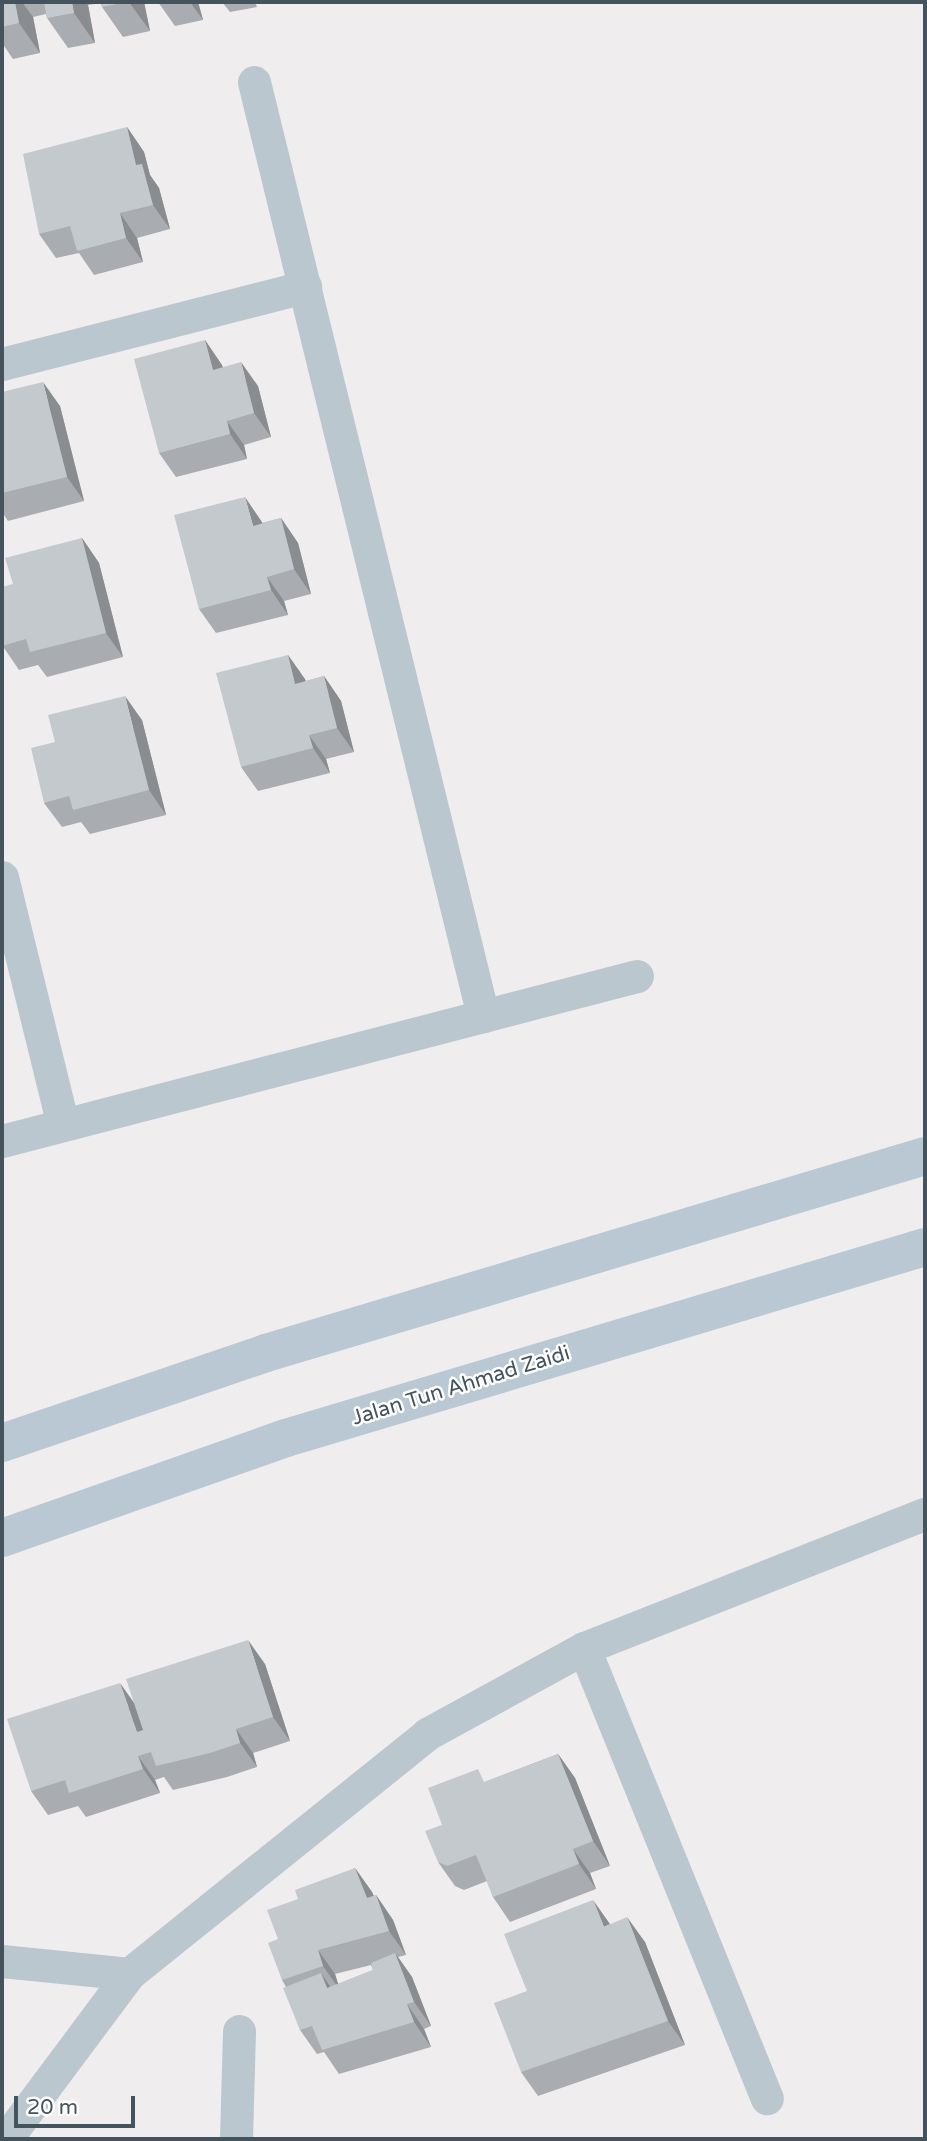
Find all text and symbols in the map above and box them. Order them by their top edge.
street label: Jalan Tun Ahmad Zaidi [349,1341,573,1431]
scale bar [18,2082,138,2126]
text: 20 m [27,2095,78,2120]

